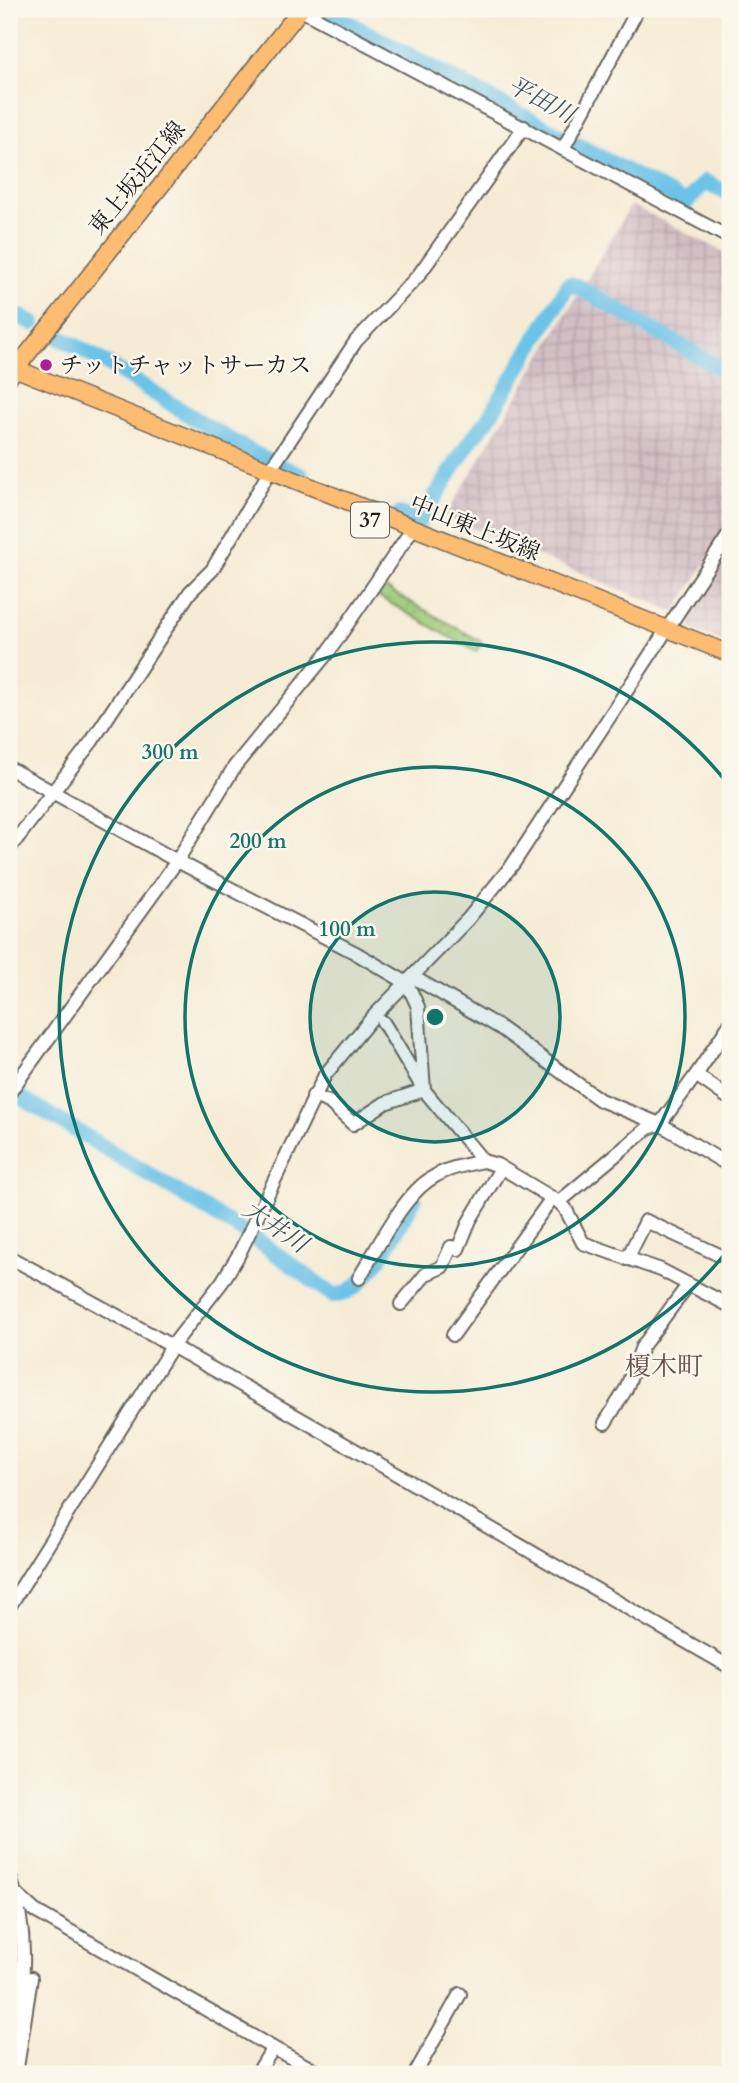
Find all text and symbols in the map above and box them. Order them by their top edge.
water label: 平田川 [501,69,583,133]
street label: 東上坂近江線 [82,115,192,241]
place label: チットチャットサーカス [60,350,311,381]
marker: チットチャットサーカス [38,357,54,373]
street label: 中山東上坂線 [405,488,545,568]
road number: 37 [351,503,389,538]
text: 300 m [141,738,199,767]
text: 200 m [229,827,287,856]
text: 100 m [318,915,376,944]
centre of rings [423,1005,447,1029]
water label: 大井川 [236,1193,317,1262]
district label: 榎木町 [625,1349,703,1384]

